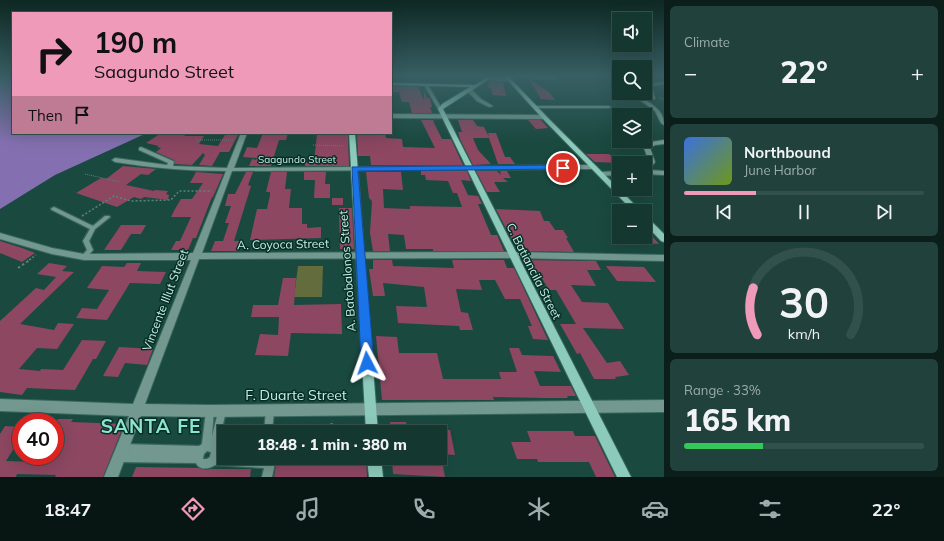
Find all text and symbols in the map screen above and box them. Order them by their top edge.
map controls [612,12,652,244]
button: sound [612,12,652,52]
text: 190 m [94,25,177,60]
icon: right [28,28,80,80]
text: Climate [684,34,730,50]
text: 22° [780,53,828,91]
text: − [684,59,697,87]
text: + [911,59,924,87]
text: Saagundo Street [94,60,234,83]
button: search [612,60,652,100]
icon: arrive [71,104,93,126]
text: Then [28,106,63,125]
button: layers [612,108,652,148]
text: Northbound [744,143,831,162]
pin [546,151,580,185]
street label: Saagundo Street [258,153,336,166]
button: + [612,156,652,196]
icon: arrive [552,157,574,179]
text: June Harbor [744,162,816,178]
icon: previous [713,201,735,223]
icon: pause [793,201,815,223]
icon: next [873,201,895,223]
button: − [612,204,652,244]
street label: A. Batobalonos Street [335,210,359,332]
street label: C. Batiancila Street [503,220,565,322]
street label: A. Coyoca Street [237,236,329,252]
street label: Vincente Illut Street [139,247,191,353]
text: 30 [779,276,829,328]
text: km/h [788,325,820,343]
position arrow [346,342,388,384]
text: Range · 33% [684,382,761,398]
street label: F. Duarte Street [245,386,347,404]
text: 165 km [684,401,791,439]
speed limit sign: 40 [12,413,64,465]
district label: SANTA FE [101,414,201,438]
text: 18:48 · 1 min · 380 m [257,435,407,454]
icon: directions [179,495,207,523]
icon: music [294,495,322,523]
icon: phone [410,495,438,523]
icon: climate [525,495,553,523]
icon: car [641,495,669,523]
icon: filters [756,495,784,523]
text: 18:47 [44,498,91,521]
text: 22° [872,498,900,521]

